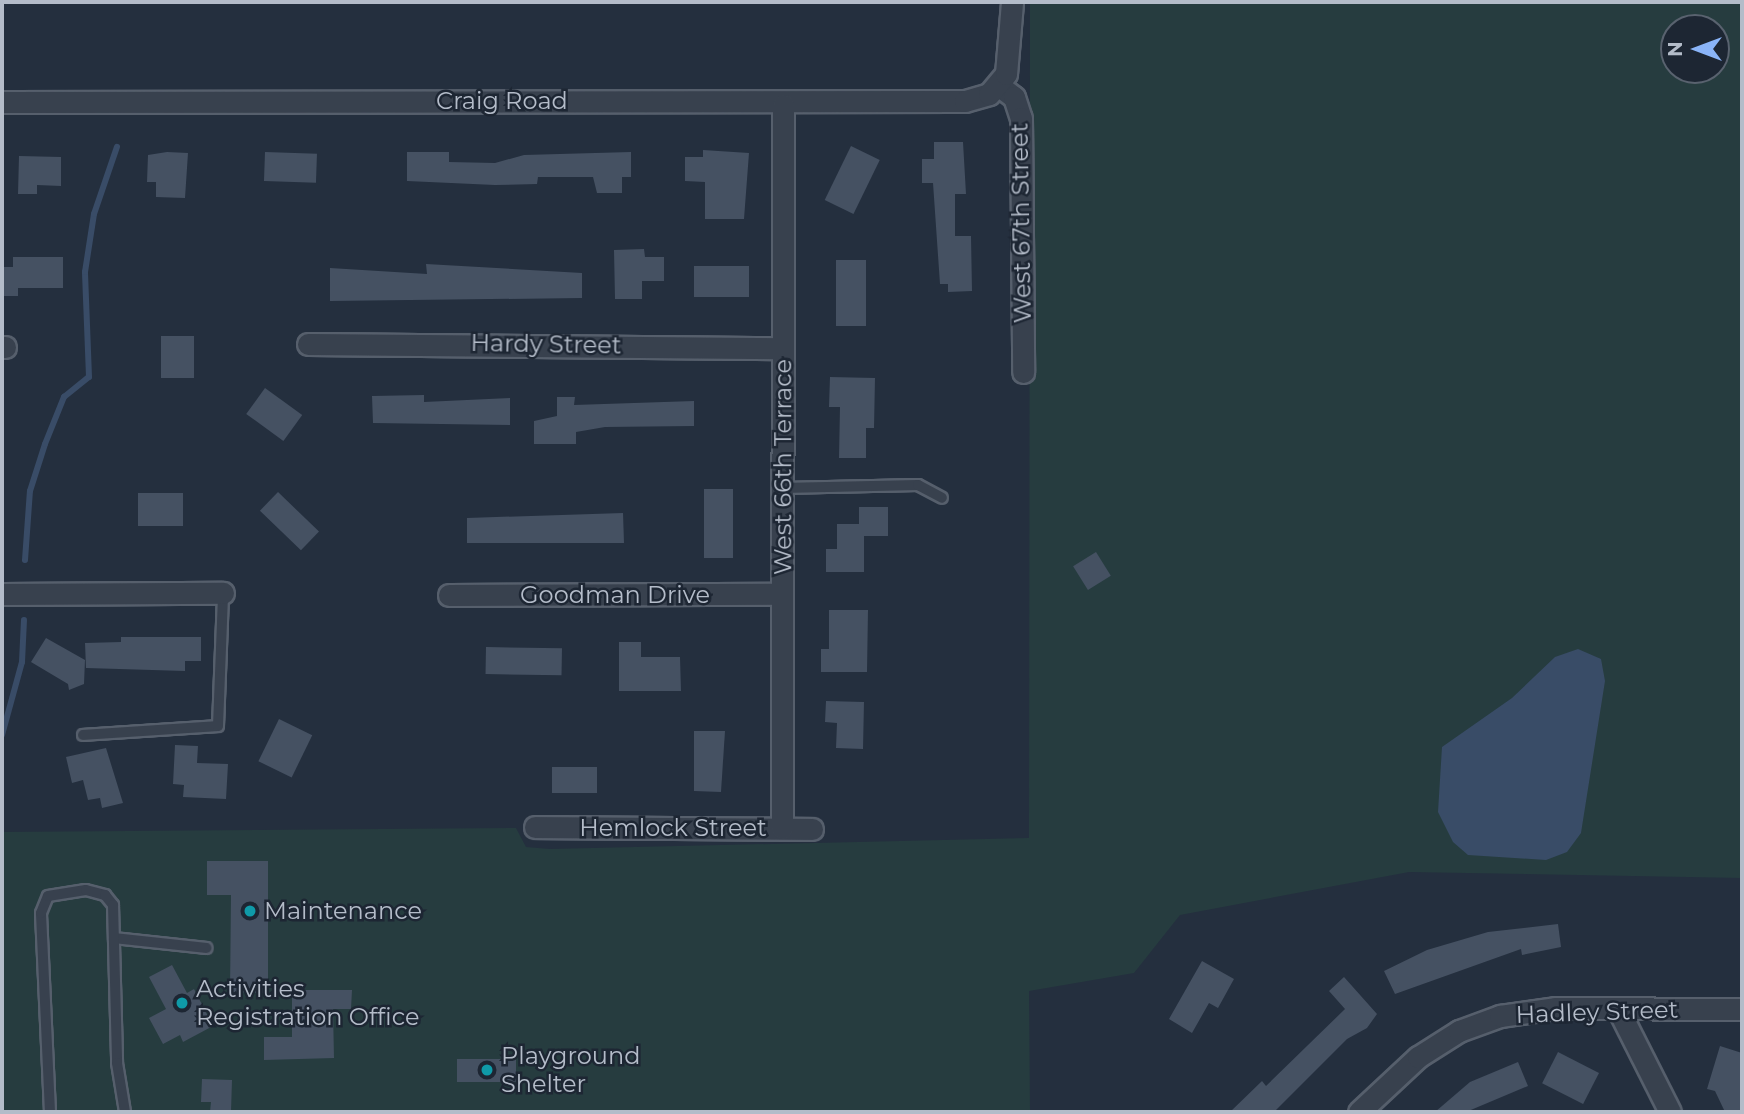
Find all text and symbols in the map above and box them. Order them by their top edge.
north arrow [1660,14,1730,84]
text: N [1664,41,1687,57]
street label: Craig Road [436,87,568,115]
street label: West 67th Street [1005,122,1037,324]
street label: Hardy Street [470,328,622,360]
street label: West 66th Terrace [769,359,797,575]
street label: Goodman Drive [520,581,710,609]
street label: Hemlock Street [579,814,767,842]
place label: Maintenance [264,897,422,925]
marker: Maintenance [242,903,258,919]
place label: Activities Registration Office [196,975,419,1031]
marker: Activities Registration Office [174,995,190,1011]
street label: Hadley Street [1515,995,1679,1029]
place label: Playground Shelter [501,1042,640,1098]
marker: Playground Shelter [479,1062,495,1078]

